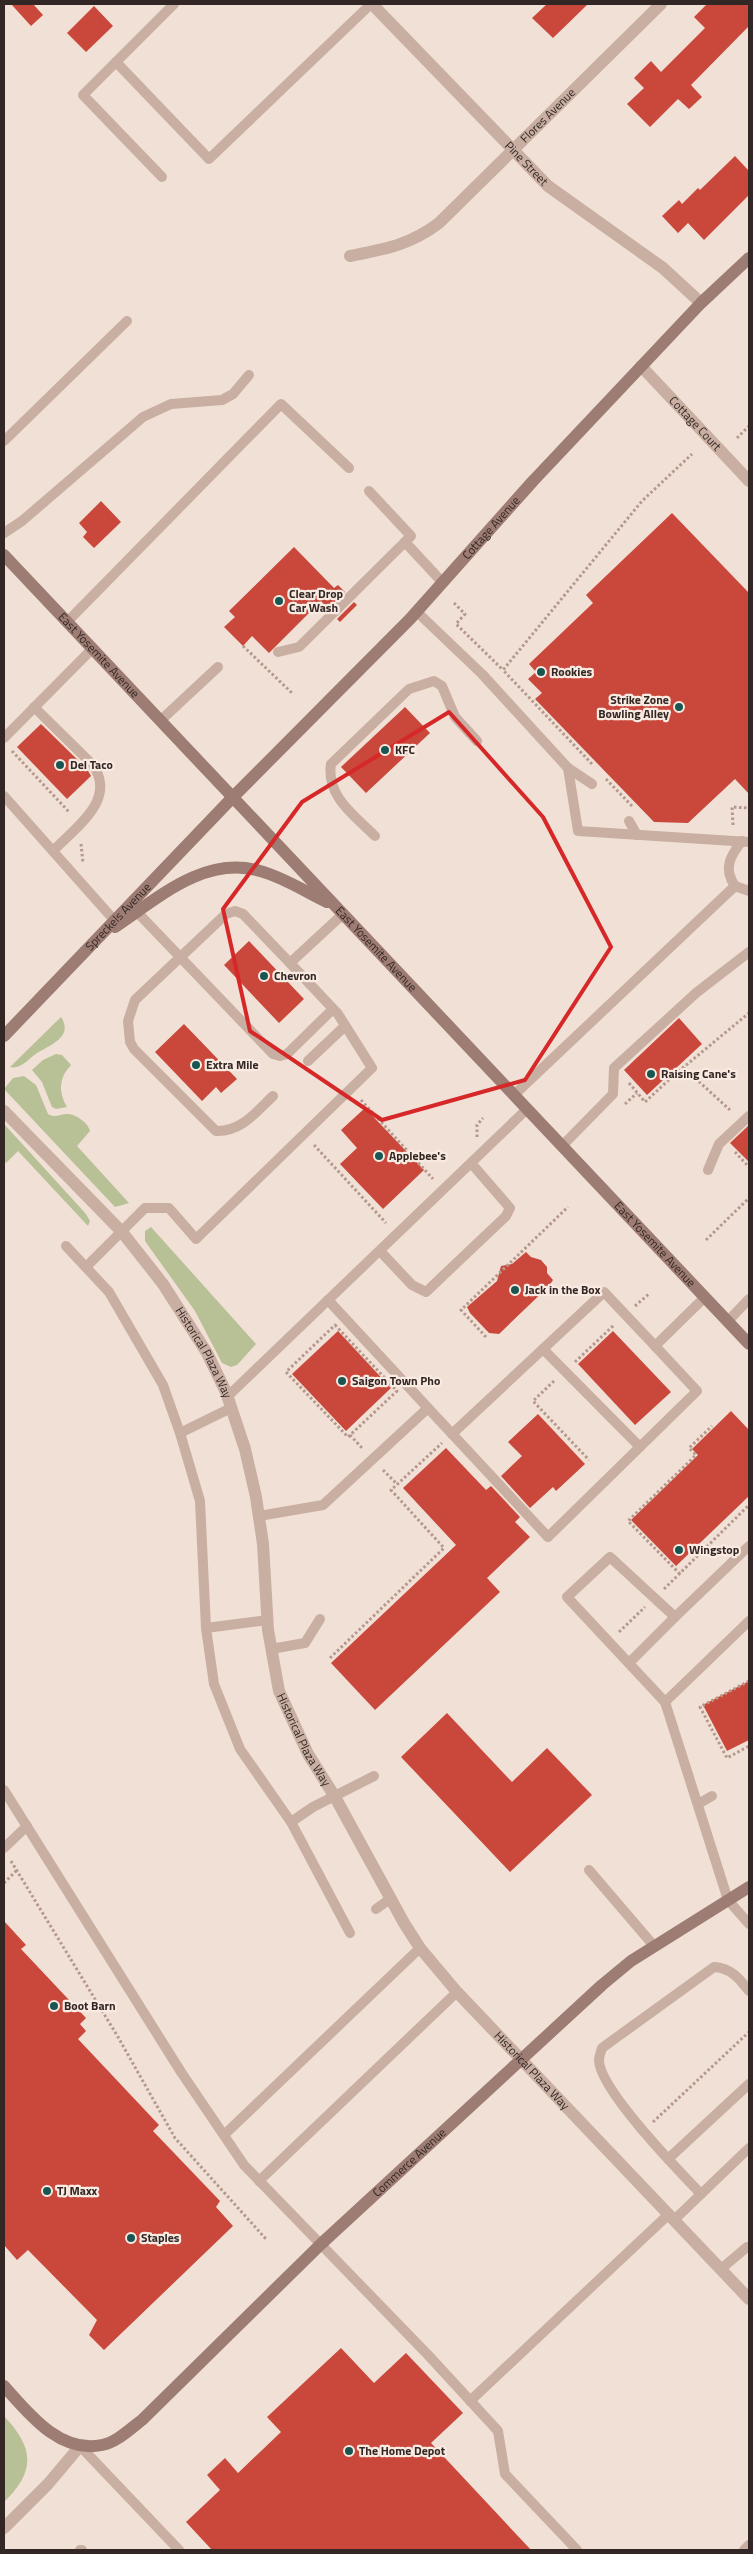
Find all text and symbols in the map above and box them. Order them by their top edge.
street label: Flores Avenue [516,83,580,147]
street label: Pine Street [500,137,553,190]
street label: Cottage Court [665,391,727,456]
street label: Cottage Avenue [457,492,524,564]
place label: Clear Drop Car Wash [289,584,344,617]
marker: Clear Drop Car Wash [273,595,285,607]
street label: East Yosemite Avenue [54,608,144,702]
place label: Rookies [551,662,593,681]
marker: Rookies [535,666,547,678]
place label: Strike Zone Bowling Alley [598,690,669,723]
marker: Strike Zone Bowling Alley [673,701,685,713]
place label: KFC [395,740,415,759]
marker: KFC [379,744,391,756]
place label: Del Taco [70,755,113,774]
marker: Del Taco [54,759,66,771]
street label: Spreckels Avenue [80,878,155,955]
street label: East Yosemite Avenue [331,902,422,996]
place label: Chevron [274,966,317,985]
marker: Chevron [258,970,270,982]
place label: Extra Mile [206,1055,259,1074]
marker: Extra Mile [190,1059,202,1071]
place label: Raising Cane's [661,1064,736,1083]
marker: Raising Cane's [645,1068,657,1080]
place label: Applebee's [389,1146,446,1165]
marker: Applebee's [373,1150,385,1162]
street label: East Yosemite Avenue [610,1197,701,1291]
place label: Jack in the Box [525,1280,601,1299]
marker: Jack in the Box [509,1284,521,1296]
street label: Historical Plaza Way [171,1303,237,1401]
place label: Saigon Town Pho [352,1371,440,1390]
marker: Saigon Town Pho [336,1375,348,1387]
place label: Wingstop [689,1540,740,1559]
marker: Wingstop [673,1544,685,1556]
street label: Historical Plaza Way [272,1690,336,1790]
place label: Boot Barn [64,1996,116,2015]
marker: Boot Barn [48,2000,60,2012]
street label: Historical Plaza Way [490,2027,575,2114]
street label: Commerce Avenue [368,2123,450,2201]
place label: TJ Maxx [57,2181,98,2200]
marker: TJ Maxx [41,2185,53,2197]
place label: Staples [141,2228,180,2247]
marker: Staples [125,2232,137,2244]
place label: The Home Depot [359,2441,446,2460]
marker: The Home Depot [343,2445,355,2457]

